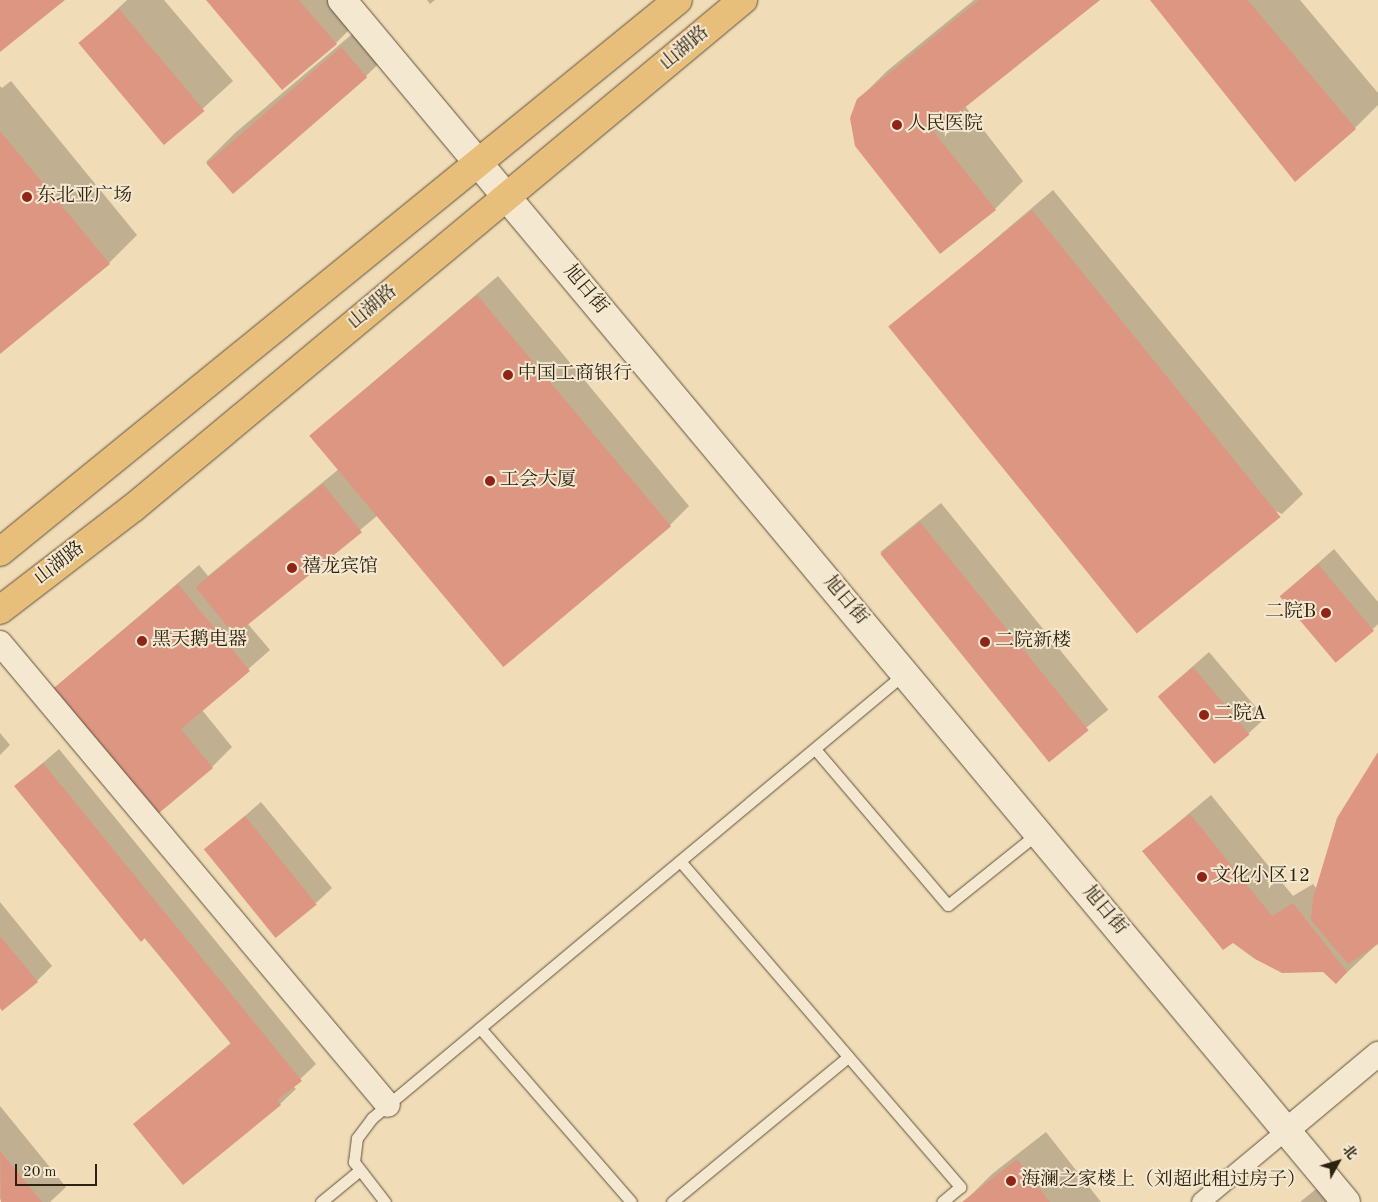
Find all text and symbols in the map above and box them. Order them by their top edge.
street label: 山湖路 [656,22,714,76]
place label: 人民医院 [907,114,983,136]
marker: 人民医院 [891,119,903,131]
place label: 东北亚广场 [37,186,132,208]
marker: 东北亚广场 [21,191,33,203]
street label: 旭日街 [558,261,612,319]
street label: 山湖路 [344,281,402,335]
place label: 中国工商银行 [518,364,632,386]
marker: 中国工商银行 [502,369,514,381]
place label: 工会大厦 [500,470,576,492]
marker: 工会大厦 [484,475,496,487]
street label: 山湖路 [31,537,89,591]
place label: 禧龙宾馆 [302,557,378,579]
marker: 禧龙宾馆 [286,562,298,574]
street label: 旭日街 [818,572,872,630]
place label: 二院B [1265,602,1316,624]
marker: 二院B [1320,607,1332,619]
place label: 黑天鹅电器 [152,630,247,652]
place label: 二院新楼 [995,631,1071,653]
marker: 黑天鹅电器 [136,635,148,647]
marker: 二院新楼 [979,636,991,648]
place label: 二院A [1214,704,1267,726]
marker: 二院A [1198,709,1210,721]
place label: 文化小区12 [1212,866,1310,888]
marker: 文化小区12 [1196,871,1208,883]
street label: 旭日街 [1077,882,1131,940]
north arrow [1313,1137,1363,1187]
text: 北 [1340,1143,1360,1162]
scale bar [18,1154,100,1186]
text: 20 m [23,1165,57,1180]
place label: 海澜之家楼上（刘超此租过房子） [1021,1170,1306,1192]
marker: 海澜之家楼上（刘超此租过房子） [1005,1175,1017,1187]

